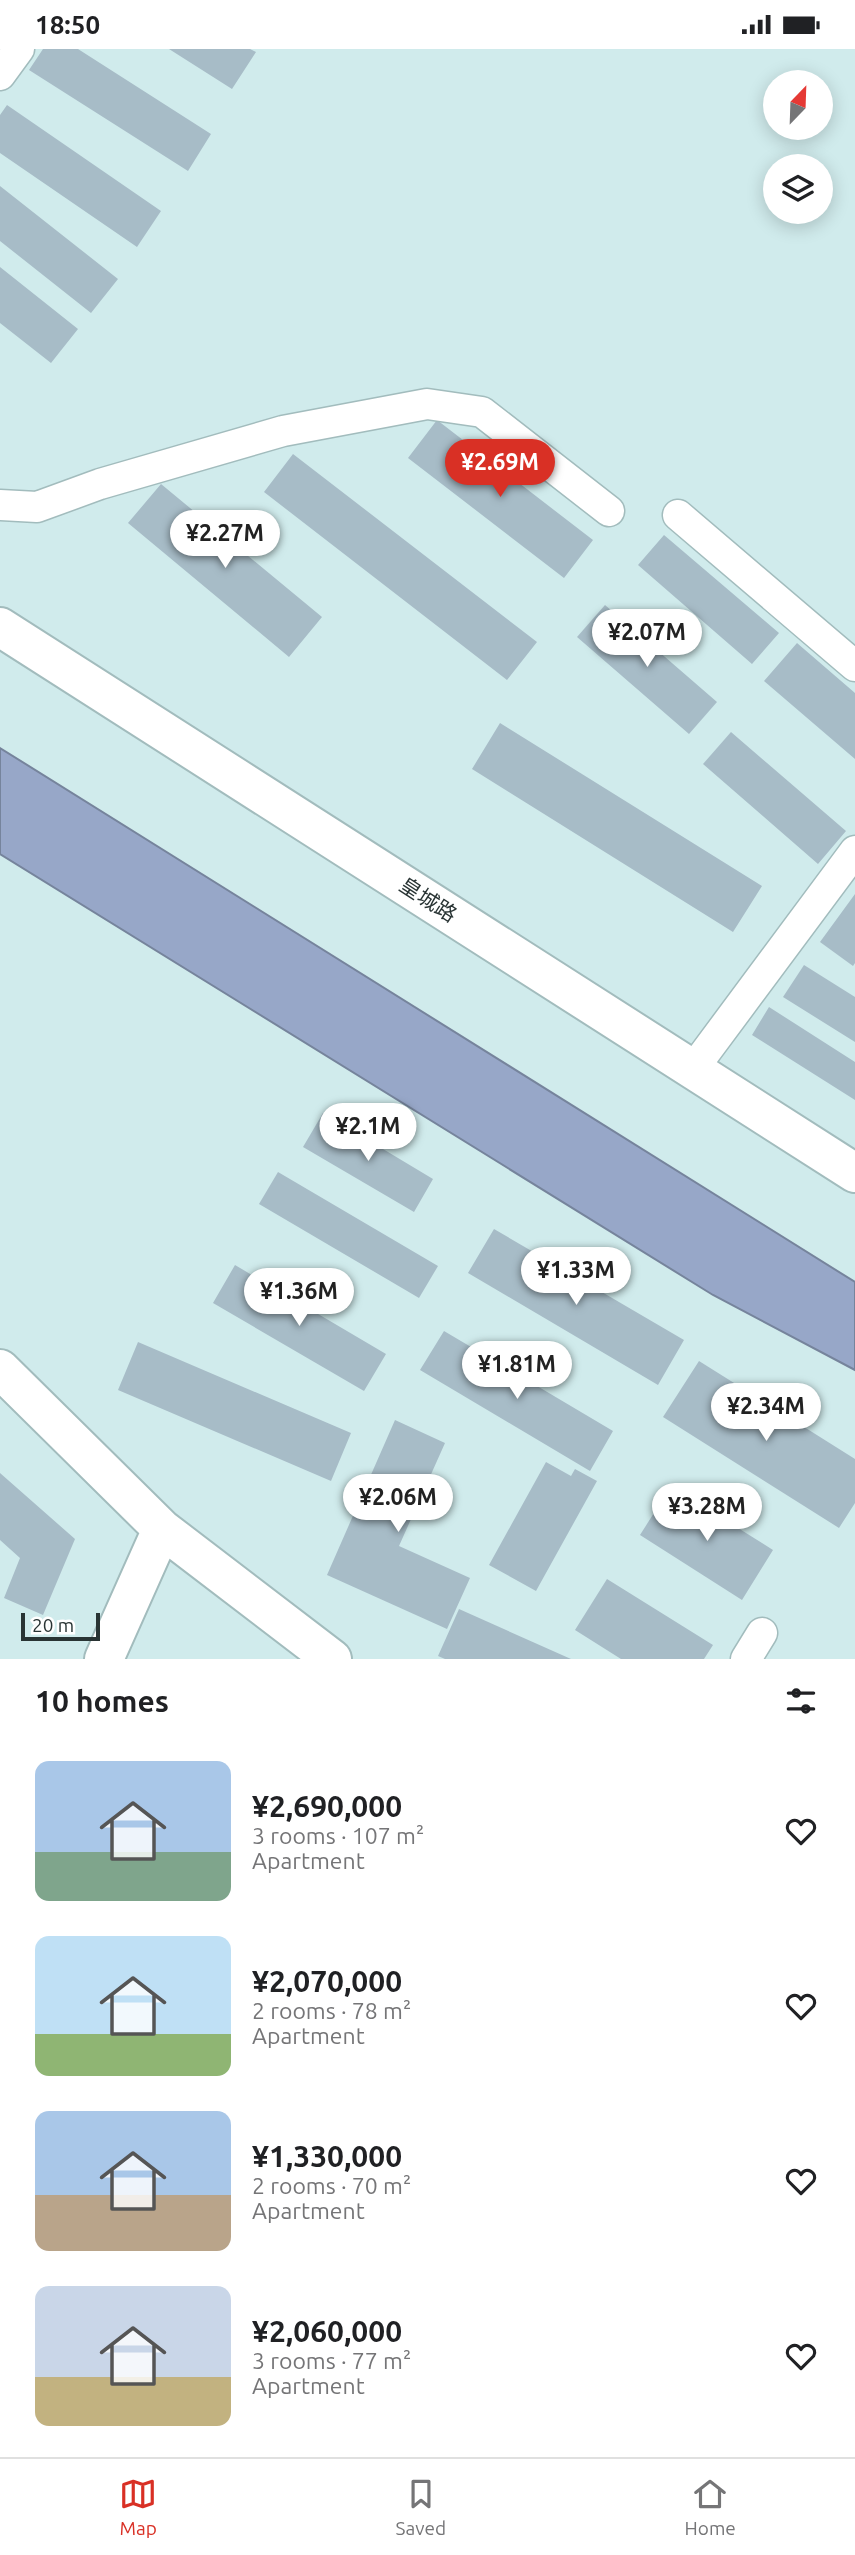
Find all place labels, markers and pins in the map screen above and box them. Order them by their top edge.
pin: ¥2.69M [443,440,557,499]
pin: ¥2.27M [168,511,282,570]
pin: ¥2.07M [590,609,704,669]
pin: ¥2.1M [319,1103,417,1163]
pin: ¥1.33M [519,1247,633,1307]
pin: ¥1.36M [242,1269,356,1328]
pin: ¥1.81M [460,1341,574,1401]
pin: ¥2.34M [709,1383,823,1443]
pin: ¥2.06M [341,1475,455,1534]
pin: ¥3.28M [650,1483,764,1543]

